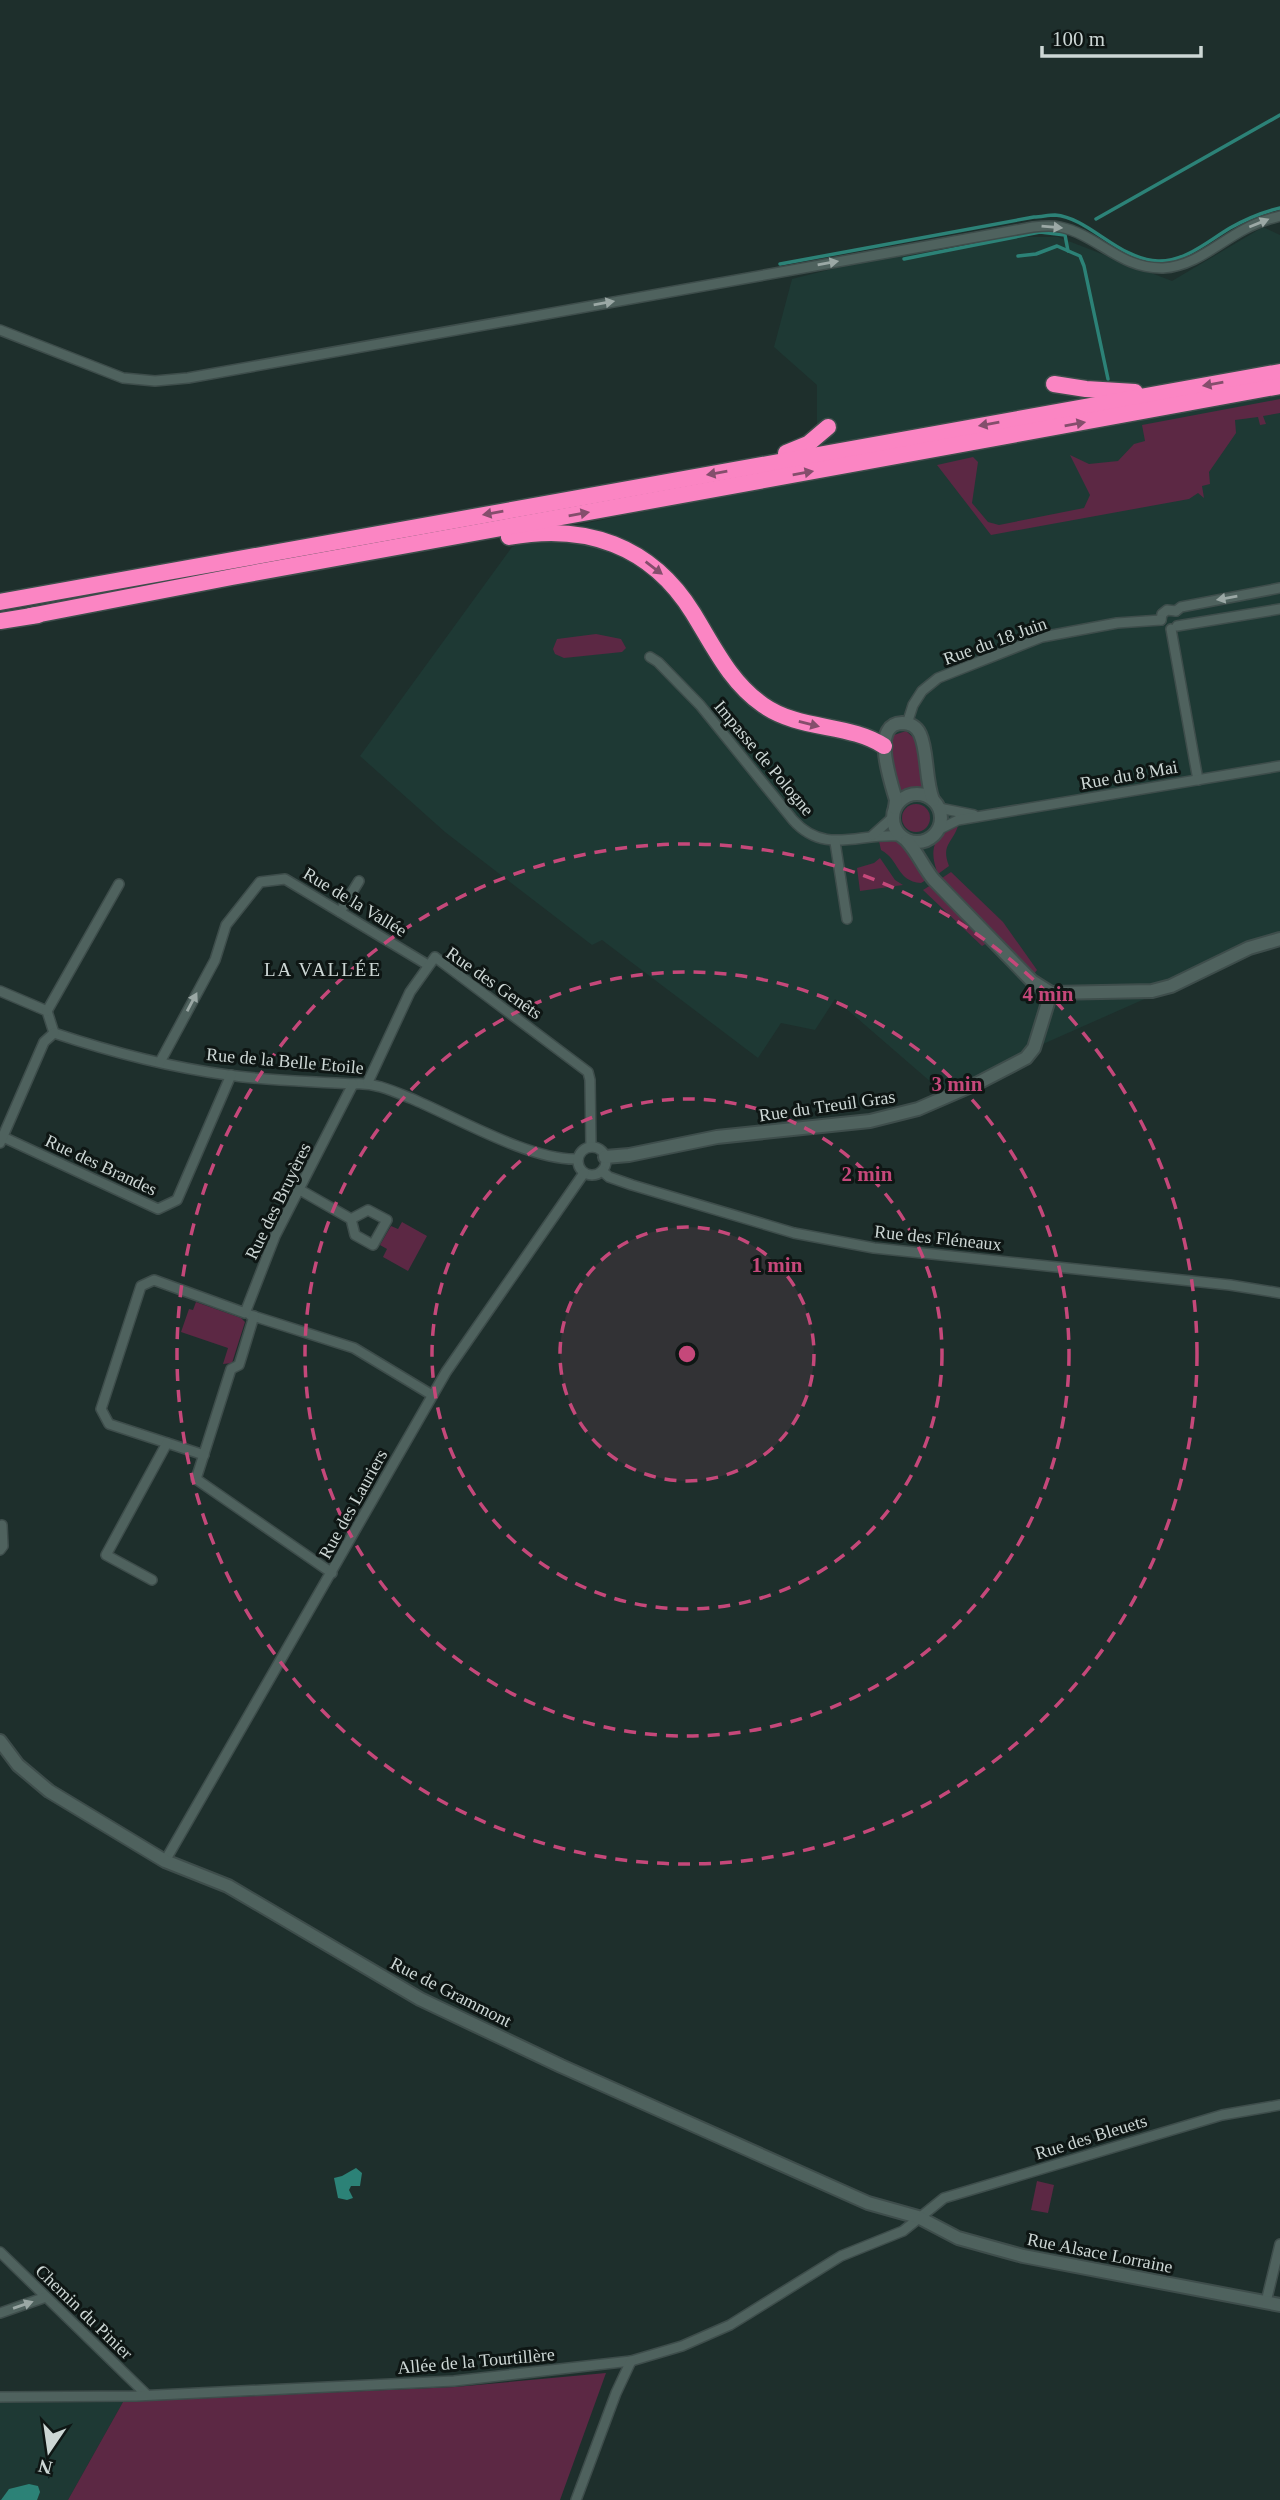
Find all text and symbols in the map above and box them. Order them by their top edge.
scale bar [1042,14,1201,58]
text: 100 m [1052,27,1105,51]
one-way arrow [1249,217,1270,228]
one-way arrow [1041,222,1063,233]
one-way arrow [817,257,839,268]
one-way arrow [593,297,615,308]
one-way arrow [1202,379,1224,390]
one-way arrow [1064,418,1086,429]
one-way arrow [978,419,1000,430]
one-way arrow [792,467,814,478]
one-way arrow [706,468,728,479]
one-way arrow [482,508,504,519]
one-way arrow [568,508,590,519]
one-way arrow [644,560,662,575]
one-way arrow [1216,593,1238,604]
street label: Rue du 18 Juin [941,613,1049,669]
street label: Impasse de Pologne [710,696,818,820]
one-way arrow [798,719,820,730]
street label: Rue du 8 Mai [1079,757,1179,793]
street label: Rue de la Vallée [300,863,410,941]
street label: Rue des Genêts [442,943,546,1023]
district label: LA VALLÉE [264,959,382,980]
text: 4 min [1023,982,1074,1006]
one-way arrow [187,992,198,1012]
street label: Rue de la Belle Etoile [205,1044,365,1078]
text: 3 min [932,1072,983,1096]
street label: Rue du Treuil Gras [758,1087,896,1125]
street label: Rue des Brandes [42,1130,160,1200]
street label: Rue des Bruyères [241,1140,315,1262]
text: 2 min [842,1162,893,1186]
street label: Rue des Fléneaux [873,1221,1003,1255]
text: 1 min [752,1253,803,1277]
centre of rings [675,1342,699,1366]
street label: Rue des Lauriers [315,1446,391,1562]
street label: Rue de Grammont [387,1953,515,2031]
street label: Rue des Bleuets [1033,2110,1149,2164]
street label: Rue Alsace Lorraine [1025,2229,1175,2277]
street label: Chemin du Pinier [31,2261,137,2363]
one-way arrow [12,2299,33,2310]
street label: Allée de la Tourtillère [397,2344,556,2378]
north arrow [14,2416,84,2486]
text: N [36,2455,54,2479]

